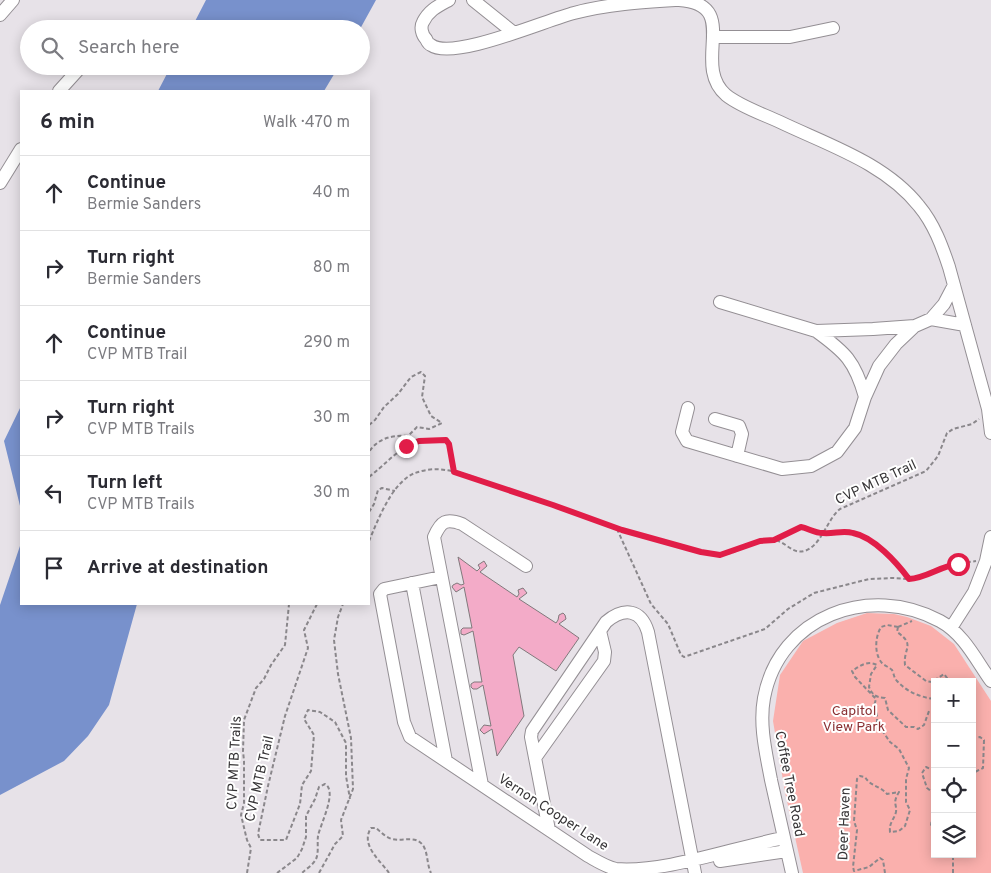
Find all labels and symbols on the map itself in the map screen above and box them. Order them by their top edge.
route end [395,435,418,458]
street label: CVP MTB Trail [833,457,919,509]
route start [947,553,970,576]
park label: Capitol View Park [823,703,885,736]
street label: CVP MTB Trails [224,715,246,811]
street label: Coffee Tree Road [770,730,808,838]
street label: CVP MTB Trail [242,734,278,824]
street label: Vernon Cooper Lane [495,771,611,855]
street label: Deer Haven [835,787,855,861]

